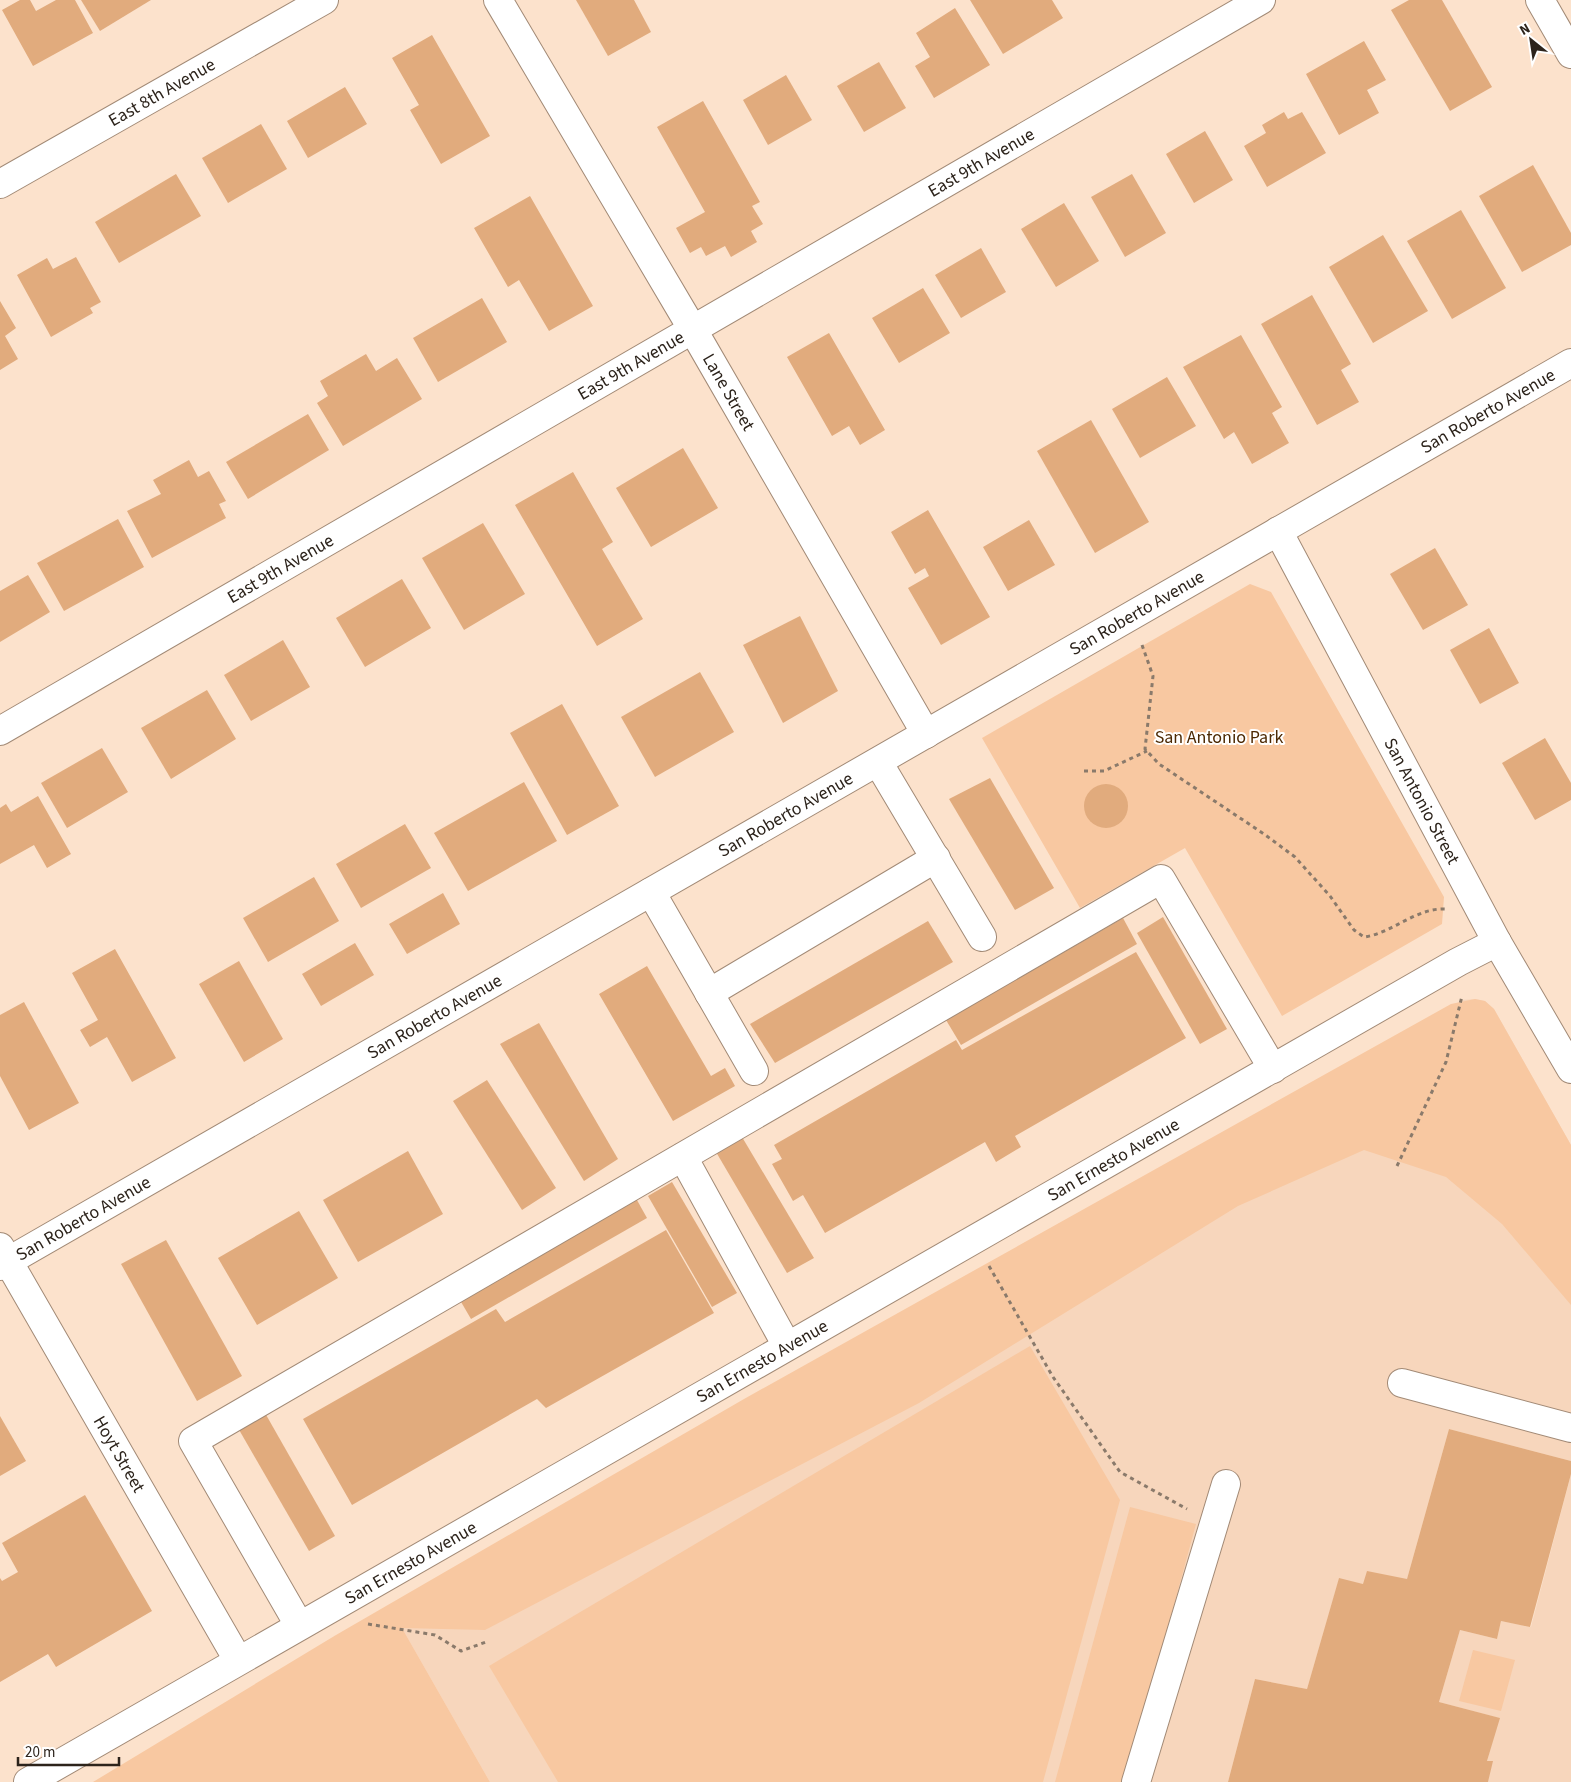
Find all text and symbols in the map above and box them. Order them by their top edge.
north arrow [1506,15,1556,65]
text: N [1516,19,1534,41]
street label: East 8th Avenue [104,52,220,133]
street label: East 9th Avenue [923,121,1039,203]
street label: East 9th Avenue [573,325,689,406]
street label: Lane Street [697,349,761,435]
street label: San Roberto Avenue [1416,362,1560,460]
street label: East 9th Avenue [222,528,338,609]
street label: San Roberto Avenue [1065,564,1209,661]
park label: San Antonio Park [1155,725,1283,750]
street label: San Antonio Street [1378,733,1466,869]
street label: San Roberto Avenue [713,766,858,863]
street label: San Roberto Avenue [362,968,506,1065]
street label: San Ernesto Avenue [1043,1112,1184,1208]
street label: San Roberto Avenue [11,1169,155,1267]
street label: San Ernesto Avenue [691,1313,833,1409]
street label: Hoyt Street [87,1411,151,1497]
street label: San Ernesto Avenue [340,1515,481,1610]
scale bar [18,1734,119,1766]
text: 20 m [25,1742,55,1763]

